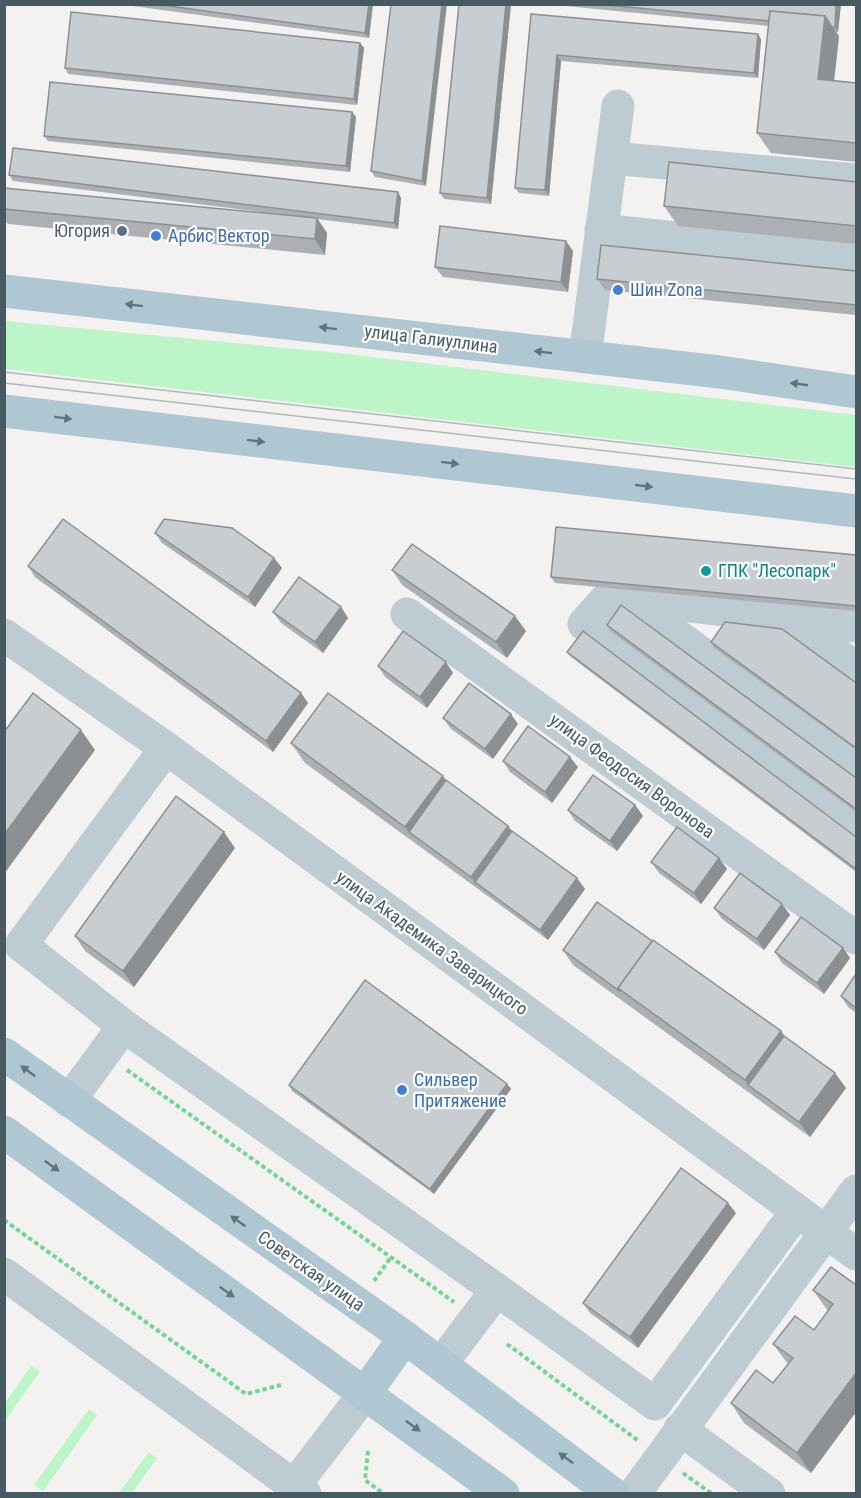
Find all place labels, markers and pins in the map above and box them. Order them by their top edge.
place label: Югория [54,220,110,241]
marker: Югория [115,224,129,238]
place label: Арбис Вектор [168,225,270,246]
marker: Арбис Вектор [149,229,163,243]
place label: Шин Zona [630,279,703,300]
marker: Шин Zona [611,283,625,297]
place label: ГПК "Лесопарк" [718,560,836,581]
marker: ГПК "Лесопарк" [699,564,713,578]
place label: Сильвер Притяжение [414,1069,507,1111]
marker: Сильвер Притяжение [395,1083,409,1097]

